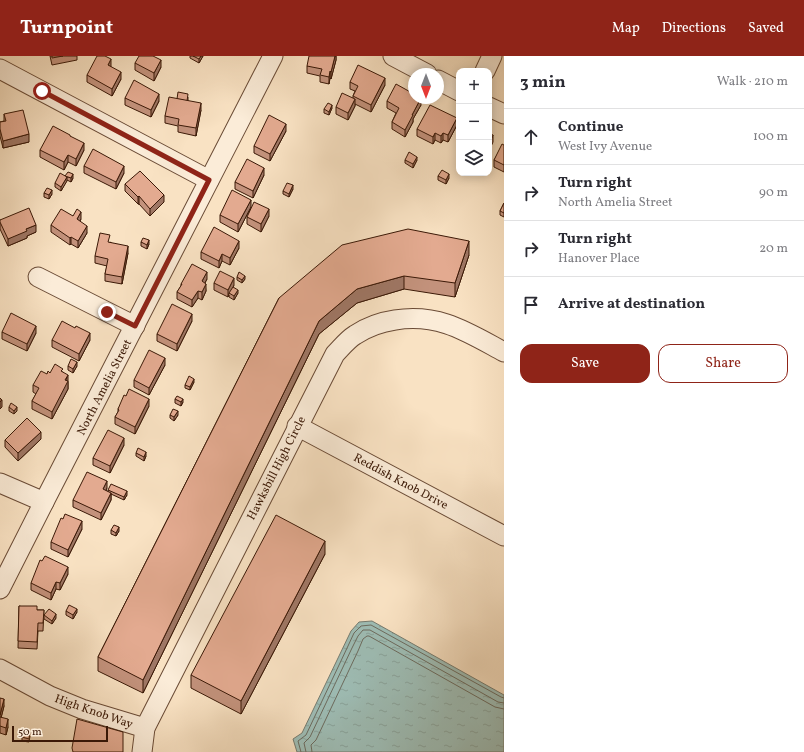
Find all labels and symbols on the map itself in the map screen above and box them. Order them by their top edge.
north arrow [408,68,444,104]
route start [33,82,51,100]
route end [98,303,116,321]
street label: North Amelia Street [74,337,136,438]
street label: Hawksbill High Circle [244,414,310,523]
street label: Reddish Knob Drive [350,450,451,514]
street label: High Knob Way [52,691,135,733]
scale bar [12,724,108,743]

